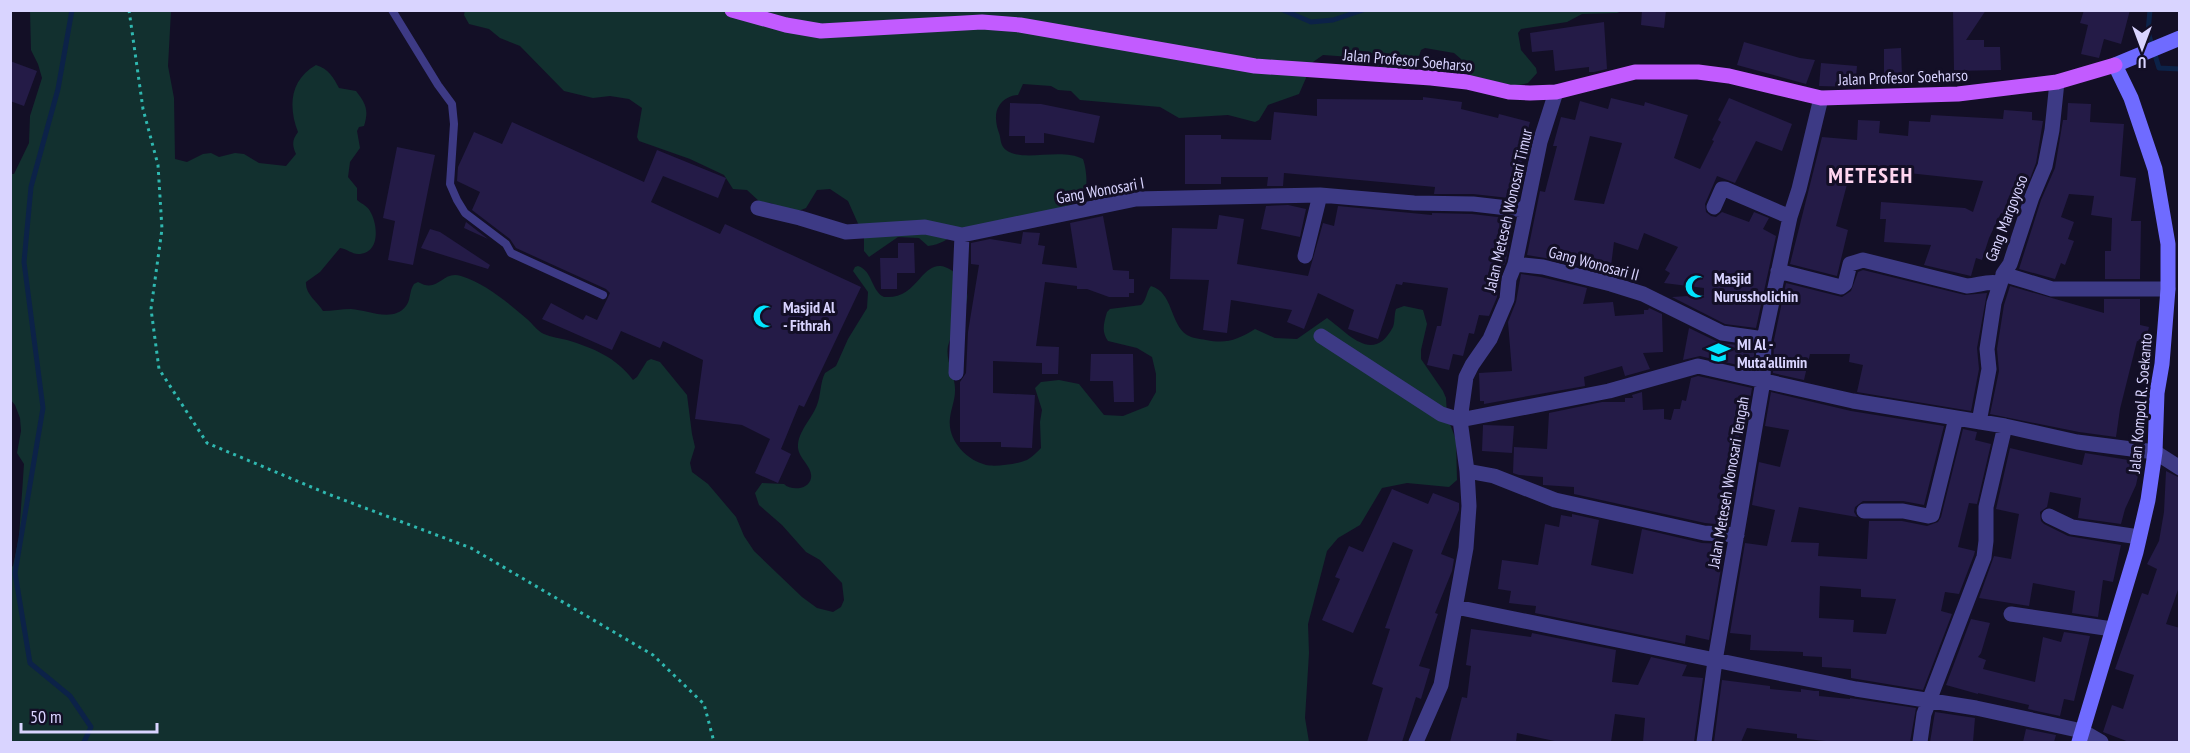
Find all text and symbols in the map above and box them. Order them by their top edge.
north arrow [2112,18,2172,78]
street label: Jalan Profesor Soeharso [1341,44,1474,76]
text: U [2138,53,2146,73]
street label: Jalan Profesor Soeharso [1837,65,1968,89]
street label: Jalan Meteseh Wonosari Timur [1479,126,1537,294]
district label: METESEH [1828,161,1914,189]
street label: Gang Wonosari I [1054,172,1146,208]
street label: Gang Margoyoso [1980,172,2032,264]
street label: Gang Wonosari II [1547,241,1641,285]
place label: Masjid Nurussholichin [1714,268,1798,306]
mosque icon: Masjid Nurussholichin [1683,274,1709,300]
place label: Masjid Al - Fithrah [783,297,835,335]
mosque icon: Masjid Al - Fithrah [752,303,778,329]
street label: Jalan Kompol R. Soekanto [2124,332,2156,475]
place label: MI Al - Muta'allimin [1737,334,1807,372]
school or university icon: MI Al - Muta'allimin [1706,340,1732,366]
street label: Jalan Meteseh Wonosari Tengah [1703,395,1753,570]
scale bar [21,696,158,734]
text: 50 m [30,705,62,728]

